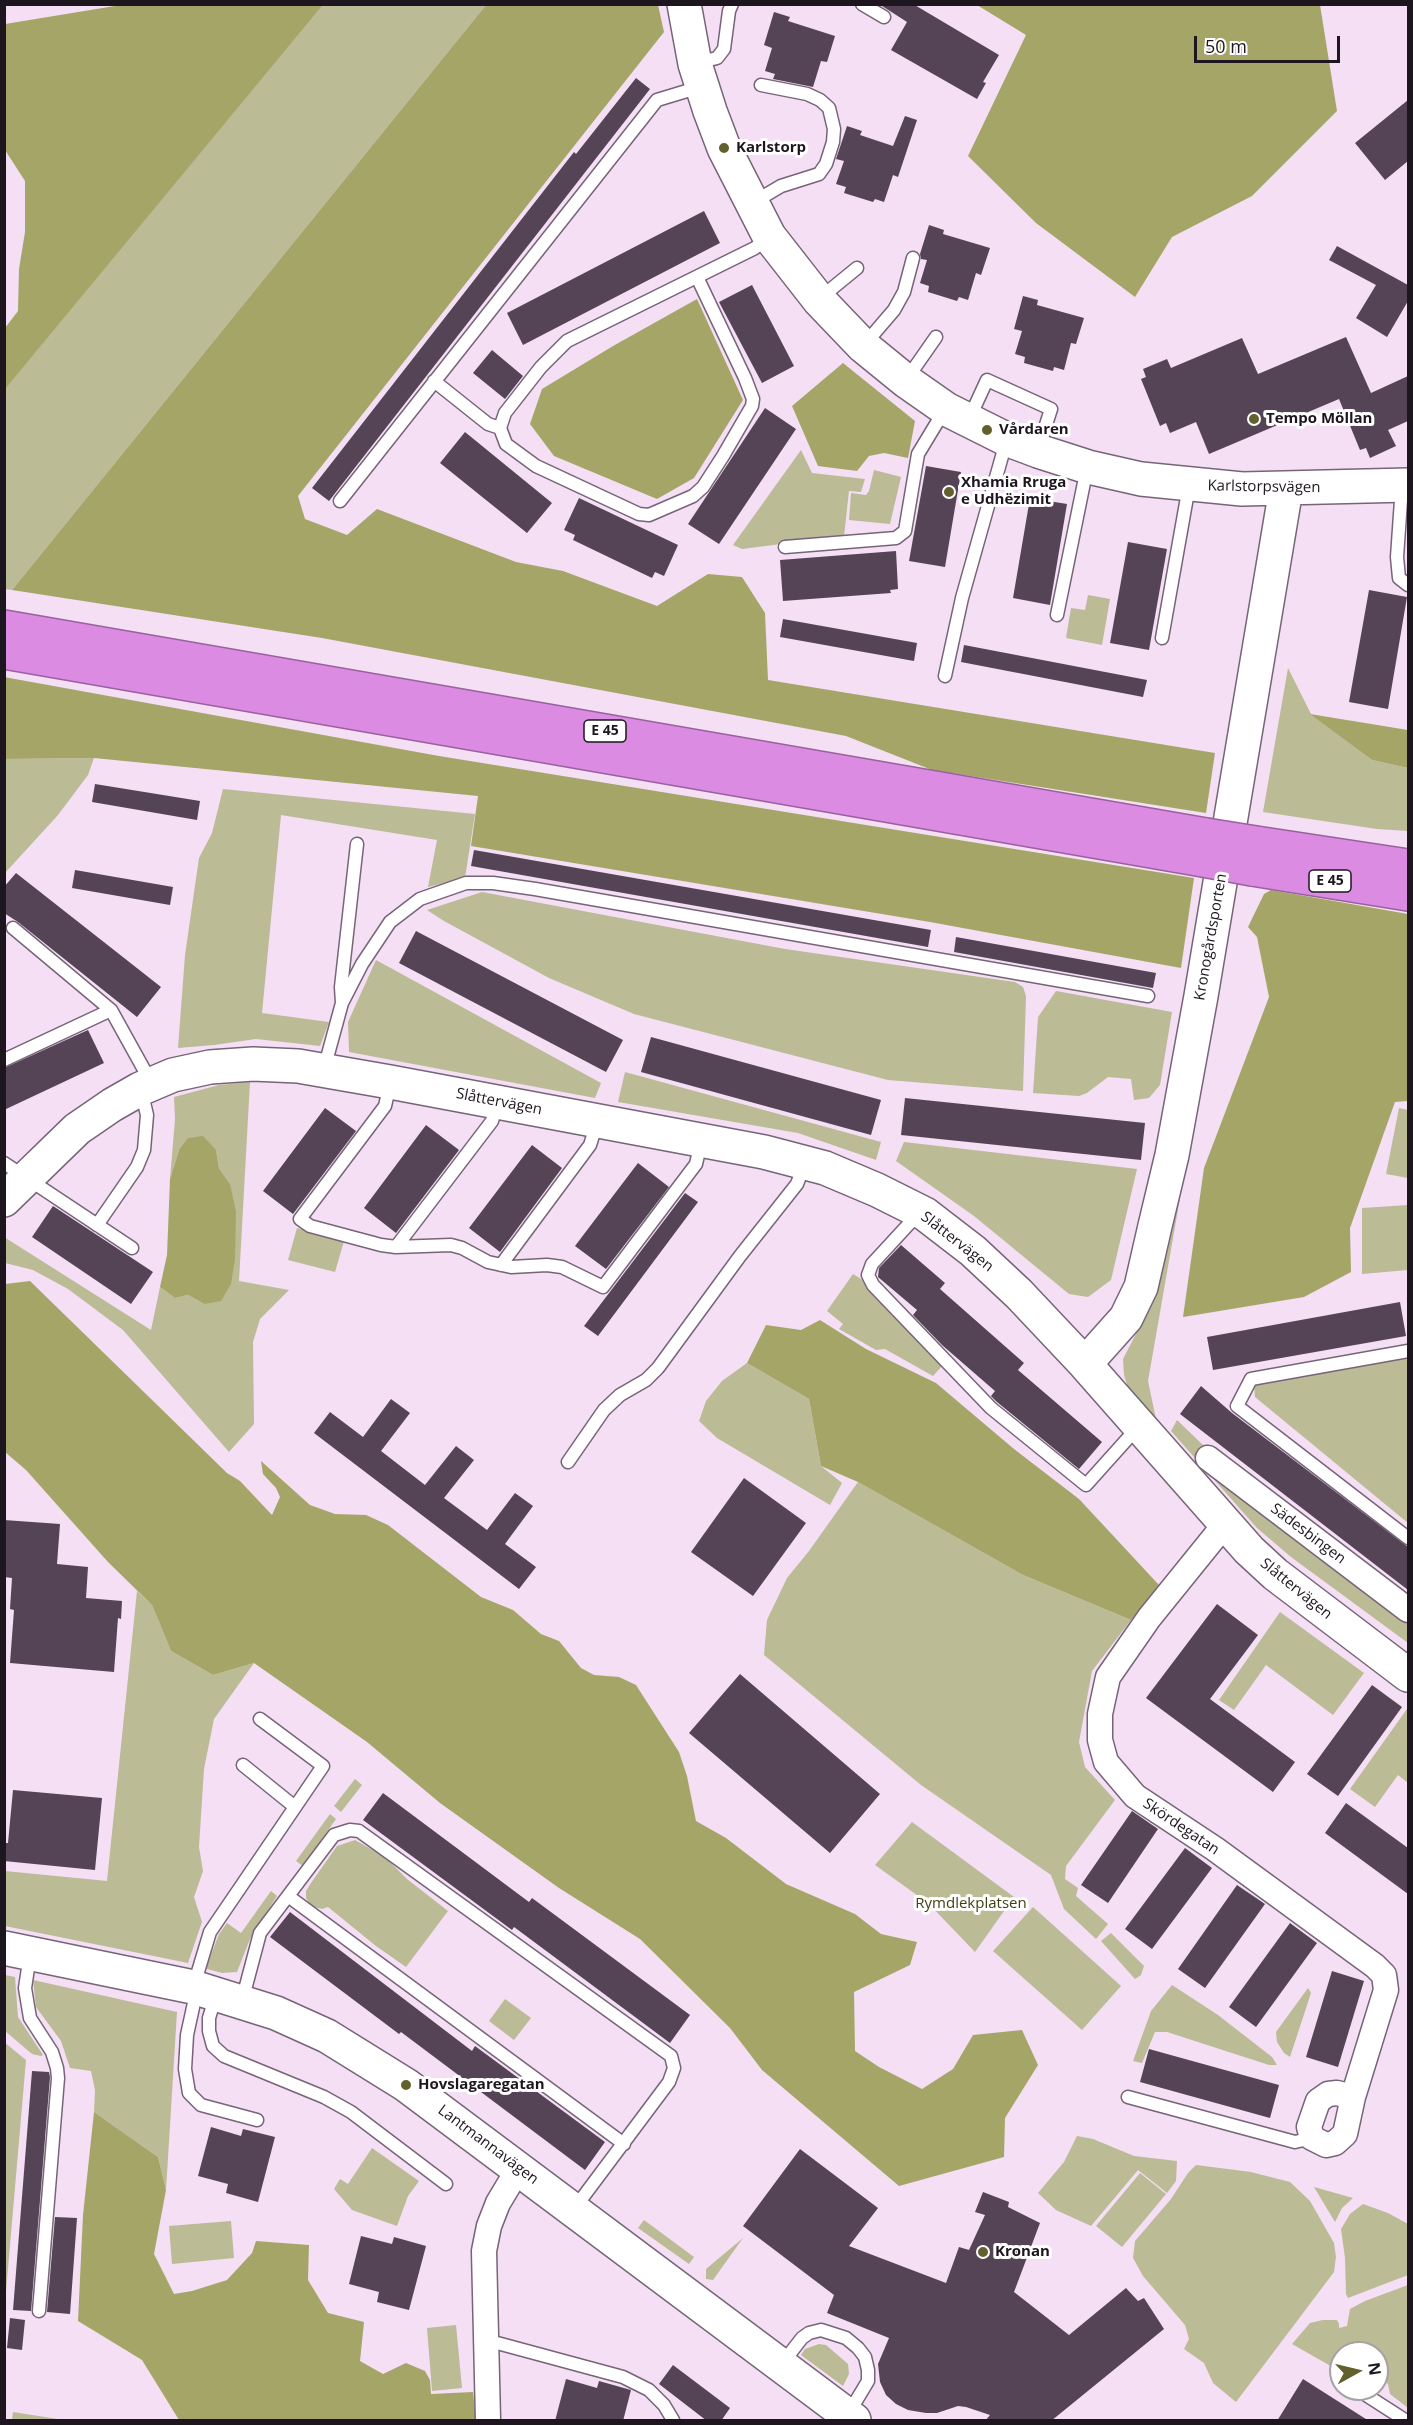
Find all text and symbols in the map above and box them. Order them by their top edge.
scale bar [1197,24,1342,62]
text: 50 m [1205,34,1247,58]
place label: Karlstorp [736,139,806,157]
marker: Karlstorp [717,141,731,155]
place label: Tempo Möllan [1266,410,1372,428]
marker: Tempo Möllan [1247,412,1261,426]
place label: Vårdaren [999,421,1069,439]
marker: Vårdaren [980,423,994,437]
place label: Xhamia Rruga e Udhëzimit [961,474,1066,509]
street label: Karlstorpsvägen [1207,477,1321,497]
marker: Xhamia Rruga e Udhëzimit [942,485,956,499]
road number: E 45 [584,720,626,742]
road number: E 45 [1309,870,1351,892]
street label: Kronogårdsporten [1191,872,1231,1002]
street label: Slåttervägen [454,1085,544,1119]
street label: Slåttervägen [917,1208,997,1276]
street label: Sädesbingen [1267,1500,1349,1568]
street label: Slåttervägen [1256,1555,1336,1623]
street label: Skördegatan [1139,1795,1223,1859]
park label: Rymdlekplatsen [915,1895,1027,1913]
place label: Hovslagaregatan [418,2076,545,2094]
marker: Hovslagaregatan [399,2078,413,2092]
street label: Lantmannavägen [434,2101,542,2189]
place label: Kronan [995,2243,1050,2261]
marker: Kronan [976,2245,990,2259]
north arrow [1329,2341,1389,2401]
text: N [1363,2361,1387,2377]

